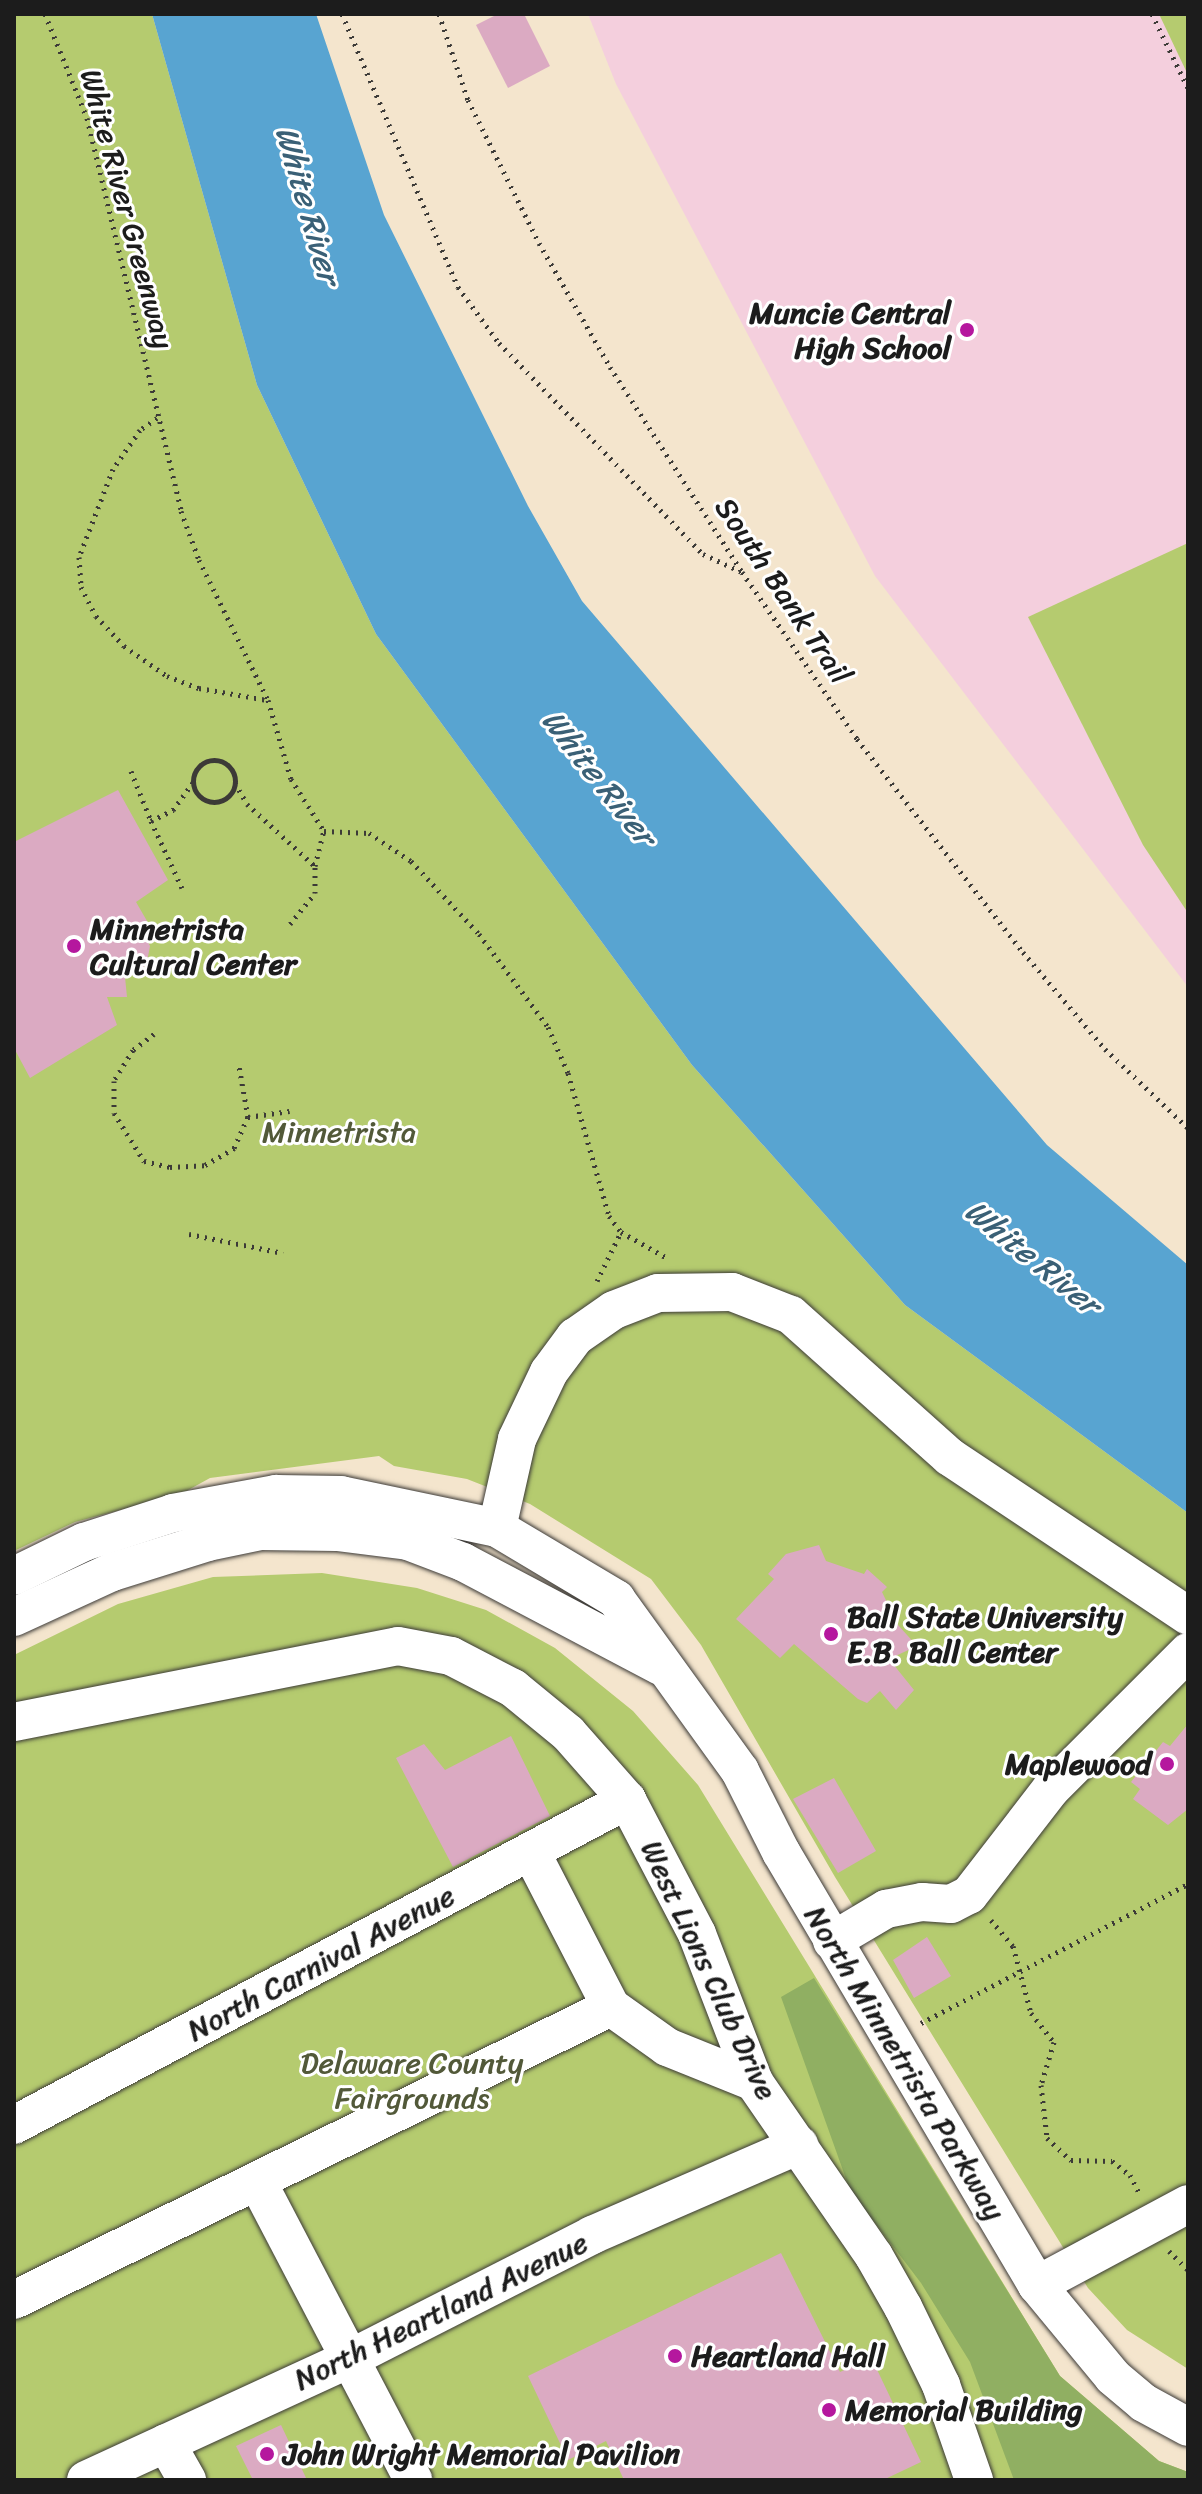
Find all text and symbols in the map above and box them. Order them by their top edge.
street label: White River Greenway [72,65,182,353]
water label: White River [266,122,348,288]
place label: Muncie Central High School [749,295,951,366]
marker: Muncie Central High School [958,321,976,339]
street label: South Bank Trail [707,490,859,692]
water label: White River [533,702,663,854]
place label: Minnetrista Cultural Center [90,911,297,982]
marker: Minnetrista Cultural Center [65,937,83,955]
park label: Minnetrista [262,1114,416,1150]
water label: White River [957,1192,1107,1324]
place label: Ball State University E.B. Ball Center [847,1599,1126,1670]
marker: Ball State University E.B. Ball Center [822,1625,840,1643]
place label: Maplewood [1005,1746,1151,1782]
marker: Maplewood [1158,1755,1176,1773]
street label: West Lions Club Drive [633,1834,785,2106]
street label: North Carnival Avenue [182,1877,460,2049]
street label: North Minnetrista Parkway [797,1900,1013,2226]
park label: Delaware County Fairgrounds [301,2045,523,2116]
street label: North Heartland Avenue [289,2224,593,2398]
place label: Heartland Hall [691,2338,885,2374]
marker: Heartland Hall [666,2347,684,2365]
place label: Memorial Building [845,2392,1083,2428]
marker: Memorial Building [820,2401,838,2419]
place label: John Wright Memorial Pavilion [283,2436,682,2472]
marker: John Wright Memorial Pavilion [258,2445,276,2463]

